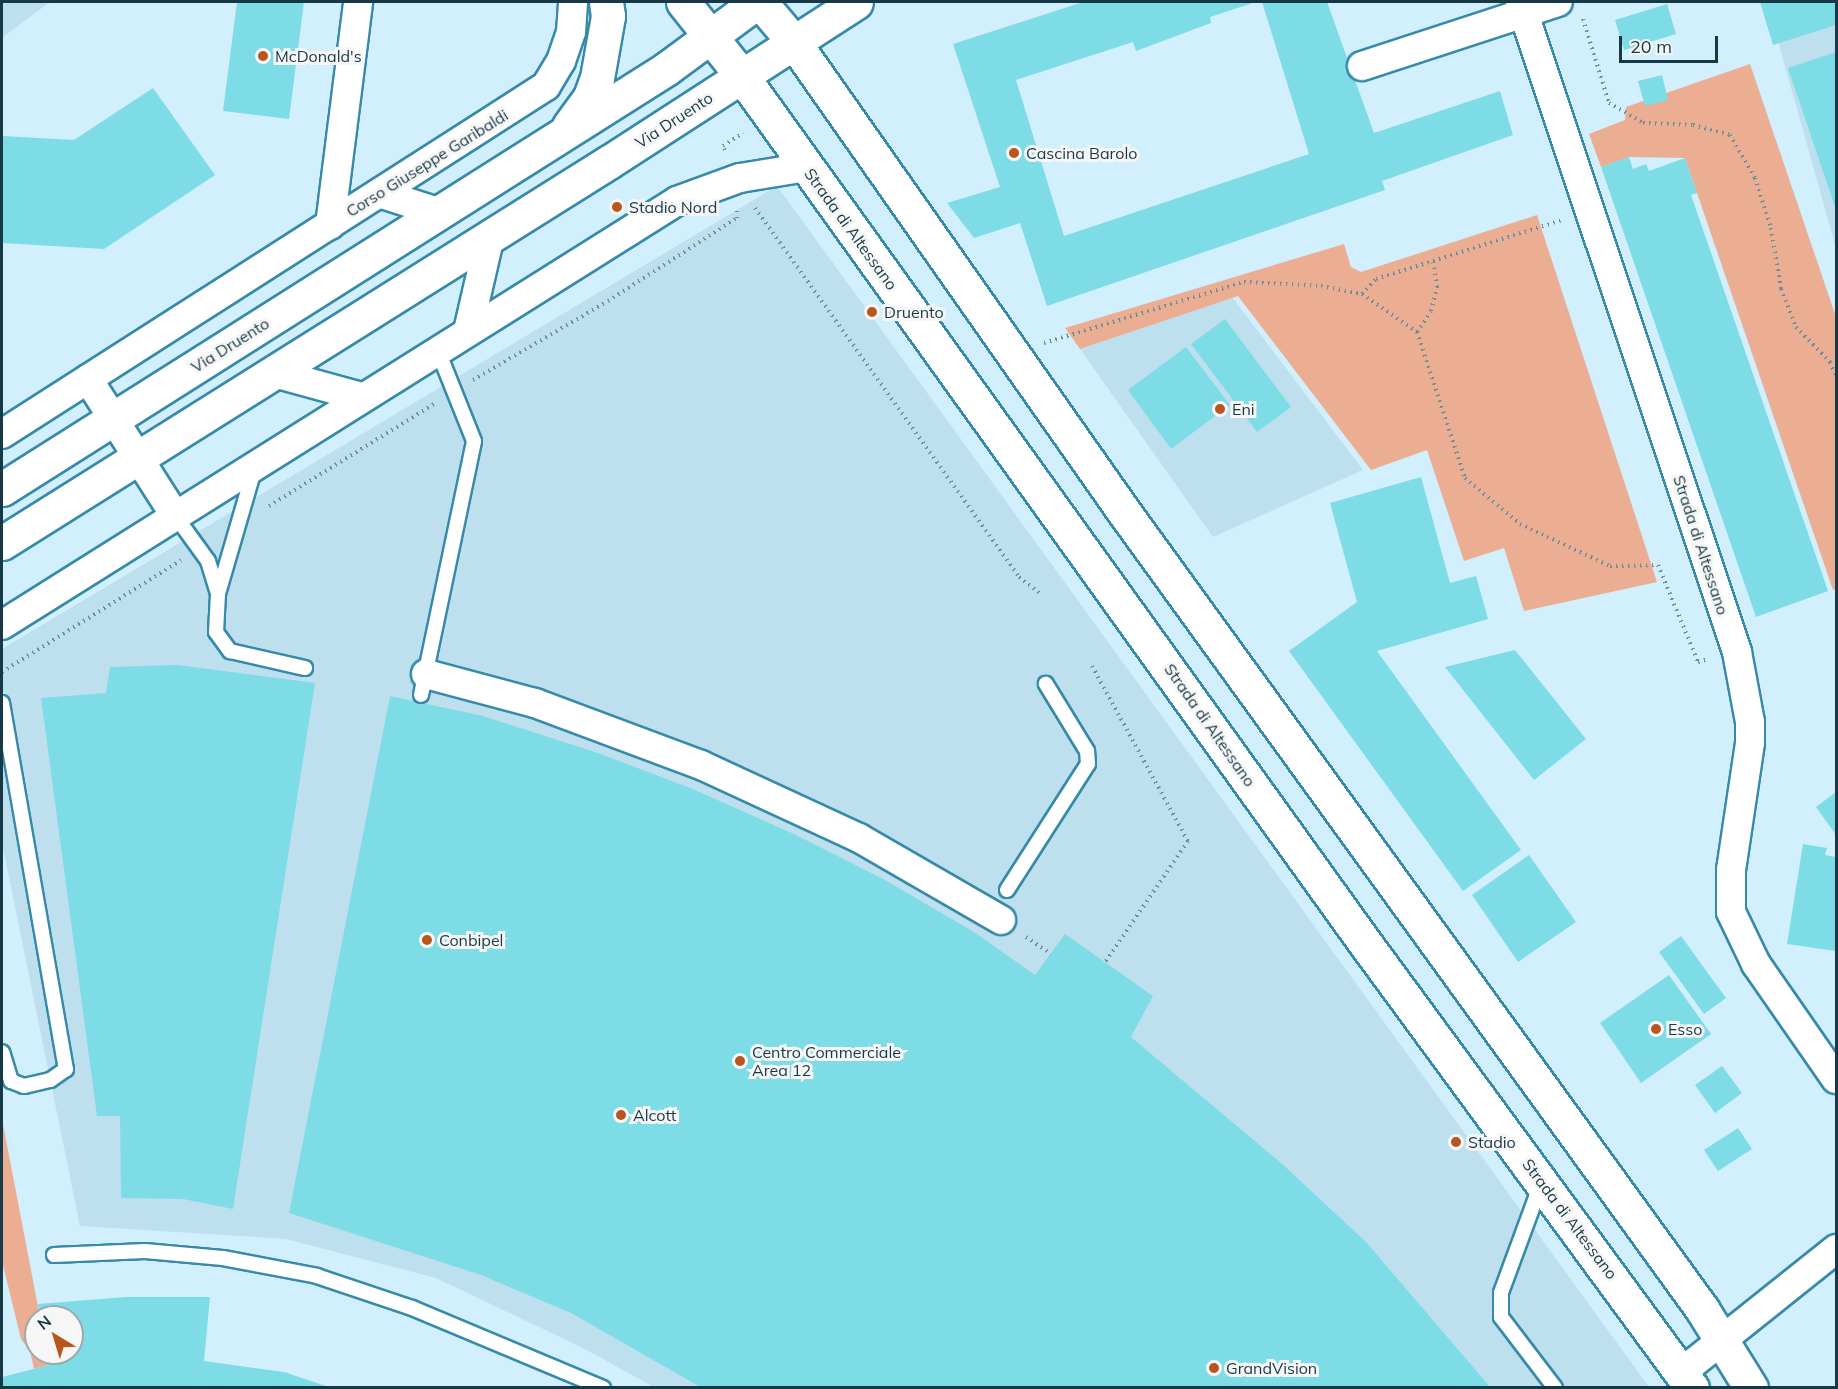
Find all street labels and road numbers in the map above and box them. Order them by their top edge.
street label: Via Druento [632,88,716,152]
street label: Corso Giuseppe Garibaldi [343,105,511,221]
street label: Strada di Altessano [800,164,902,294]
street label: Via Druento [187,313,273,377]
street label: Strada di Altessano [1669,473,1733,617]
street label: Strada di Altessano [1160,660,1260,790]
street label: Strada di Altessano [1519,1155,1621,1283]

